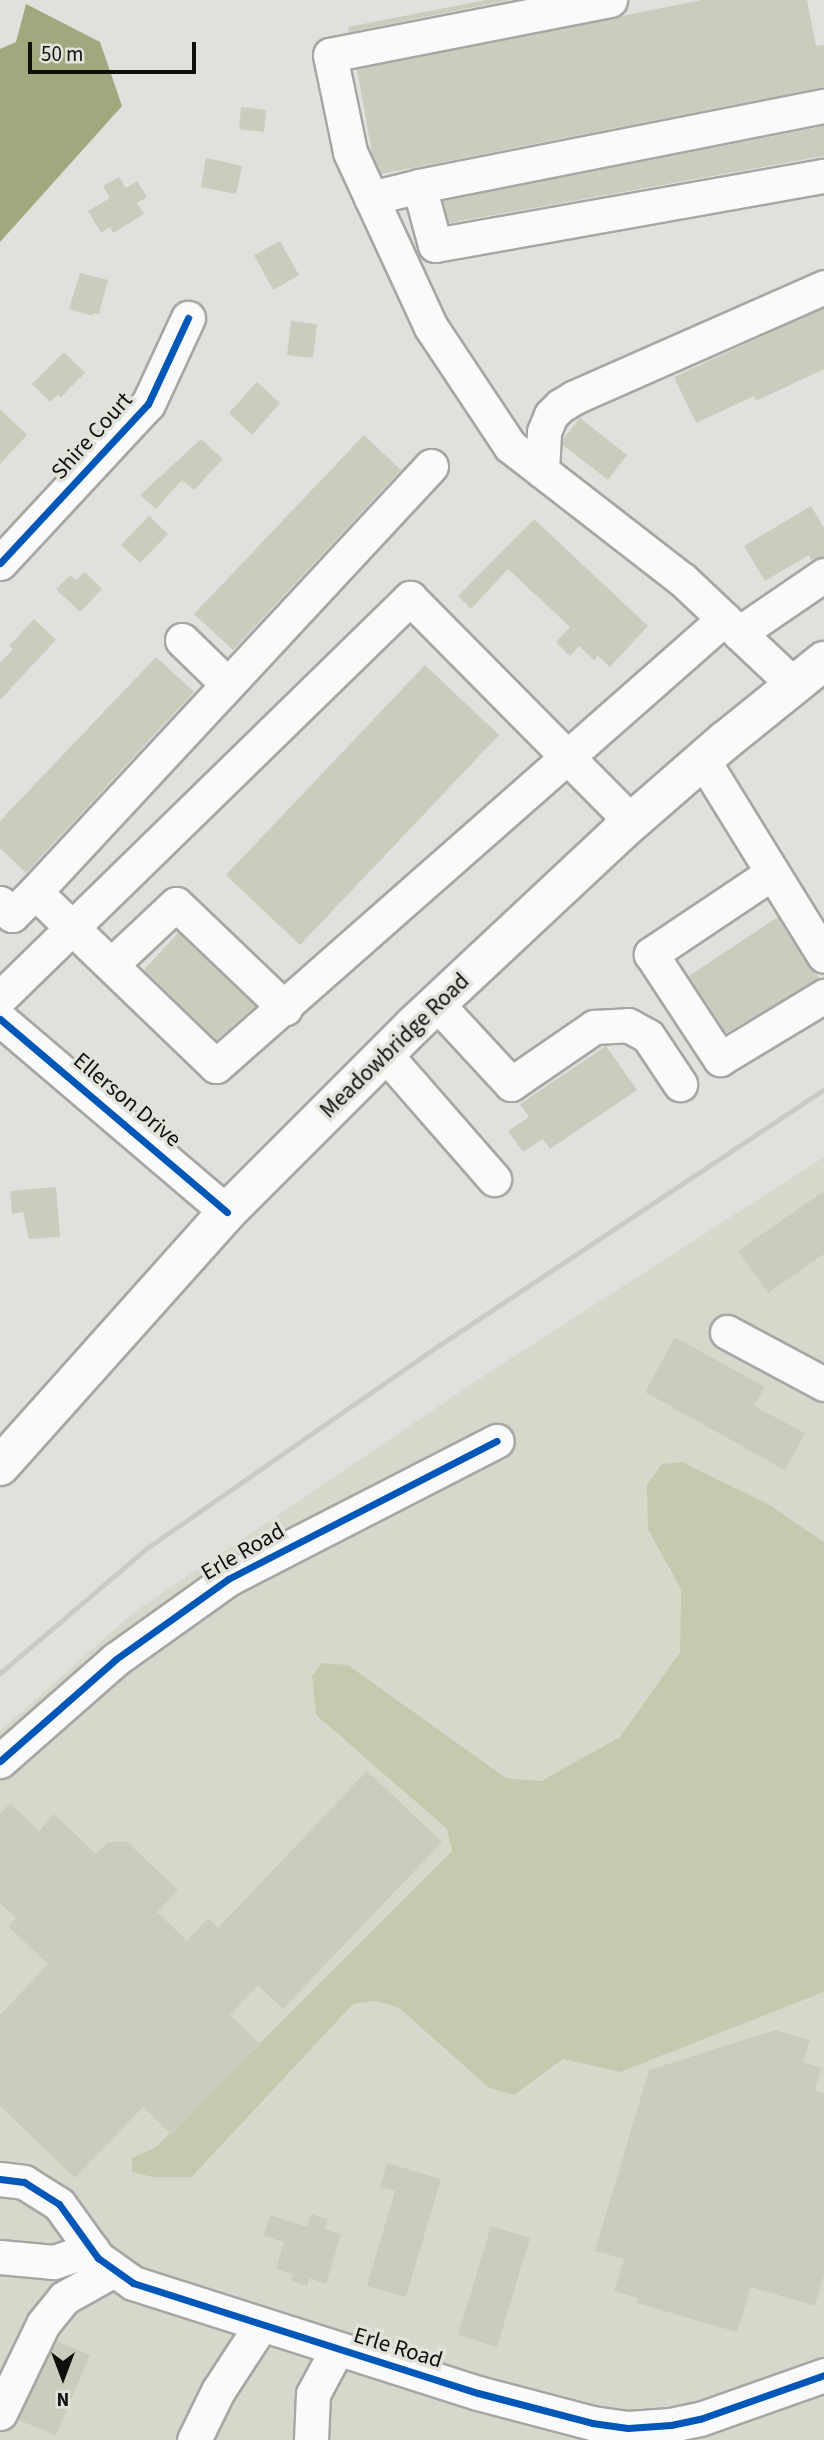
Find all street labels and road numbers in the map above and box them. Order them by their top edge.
street label: Shire Court [46,387,138,485]
street label: Meadowbridge Road [315,968,475,1124]
street label: Ellerson Drive [67,1047,187,1153]
street label: Erle Road [197,1517,289,1587]
street label: Erle Road [350,2321,446,2375]

